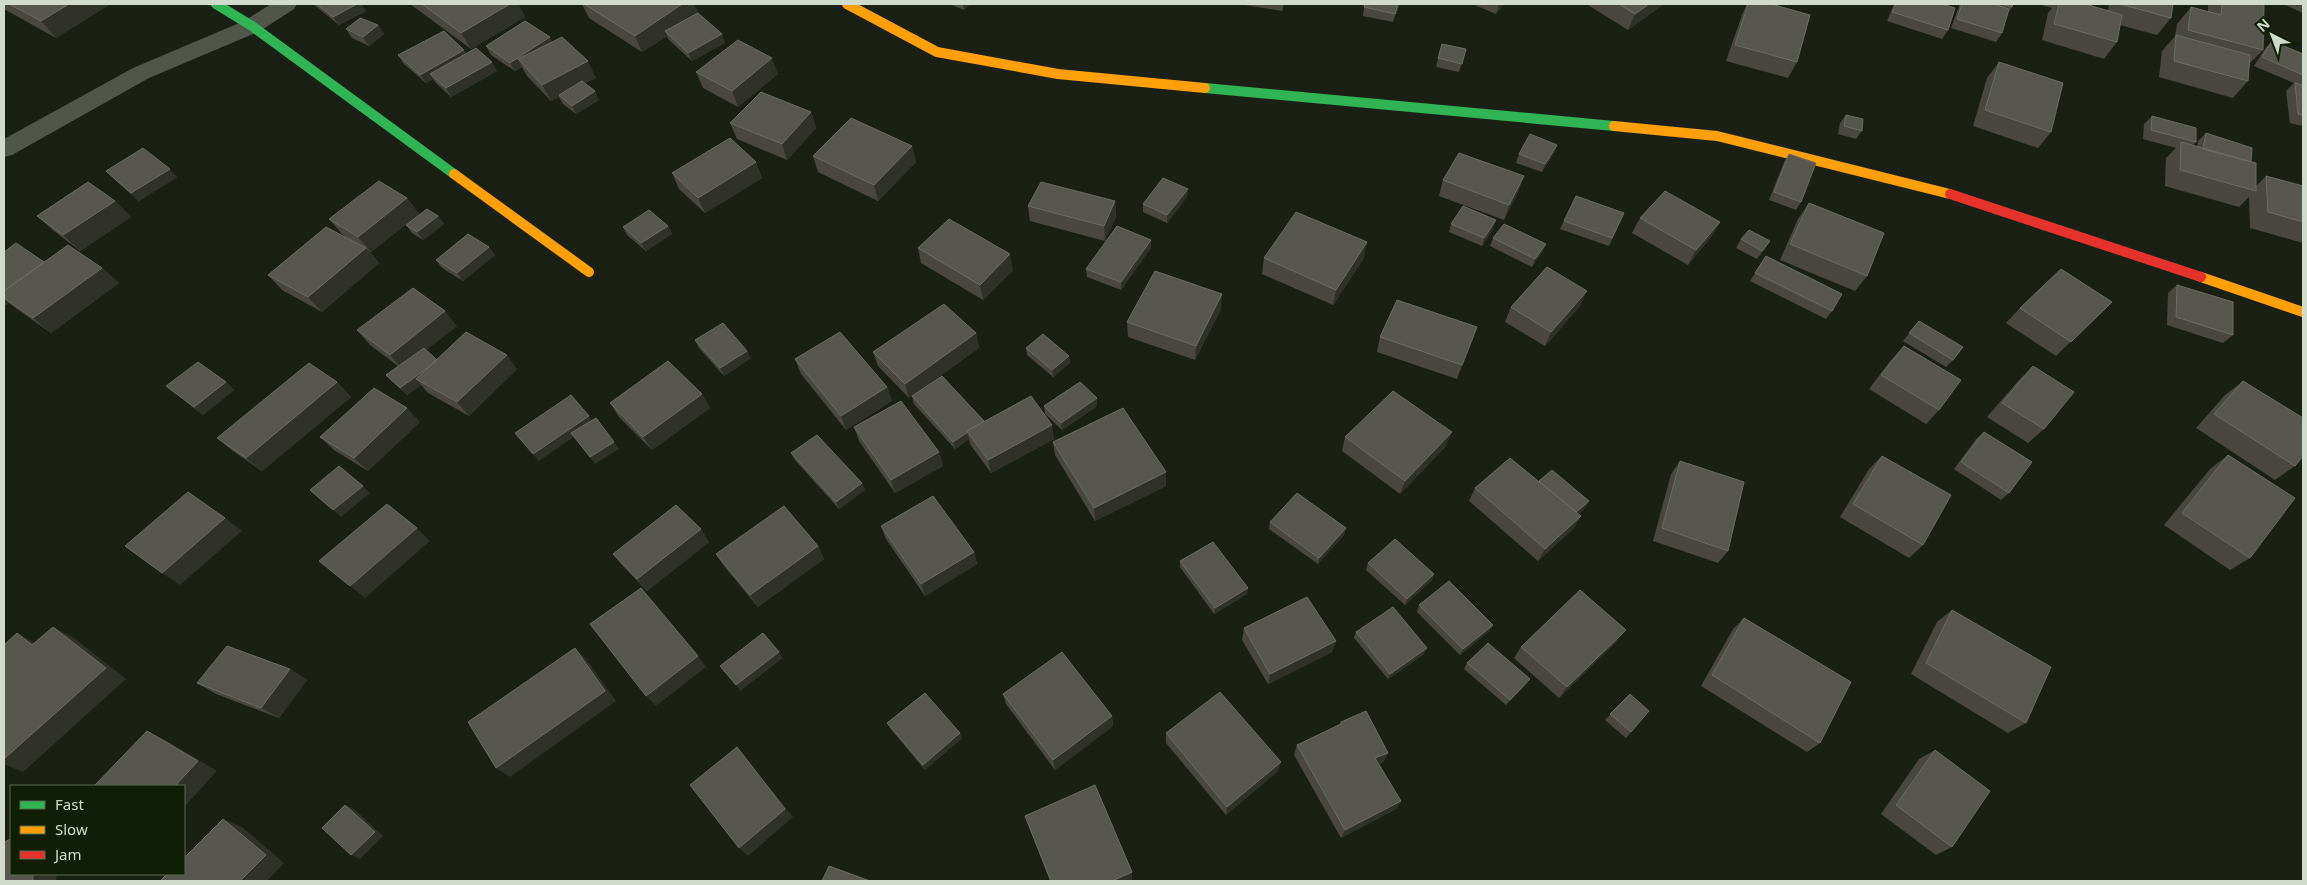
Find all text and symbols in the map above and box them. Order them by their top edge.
north arrow [2247,10,2297,60]
text: N [2252,14,2274,36]
legend [10,785,185,875]
text: Fast [55,794,84,814]
text: Slow [55,819,88,839]
text: Jam [53,844,82,864]

